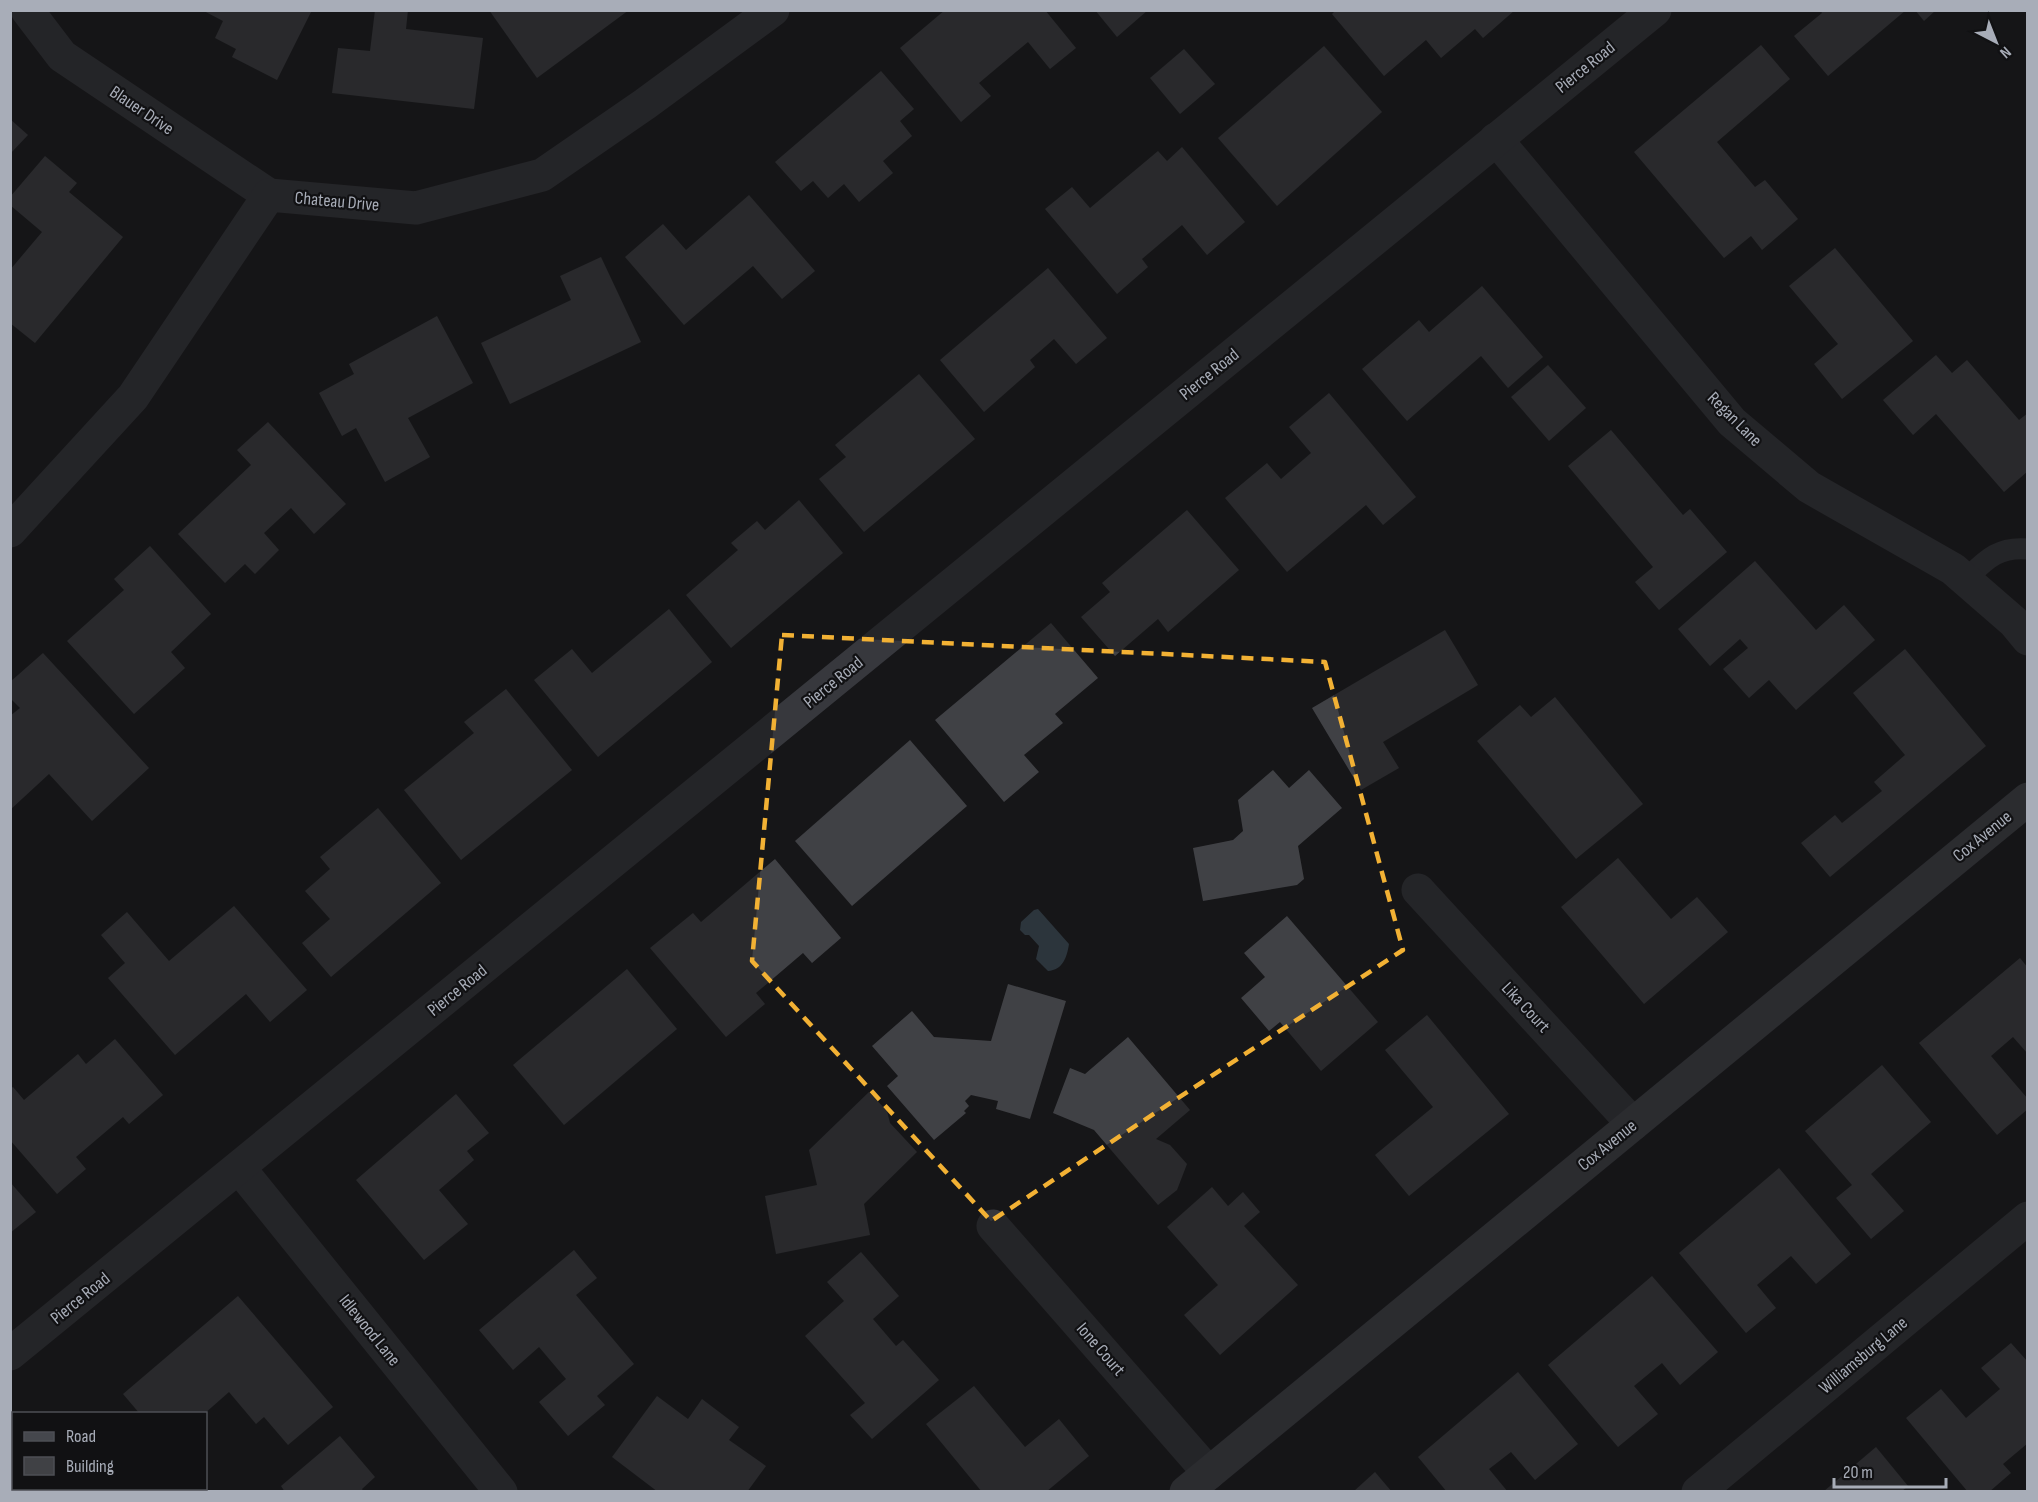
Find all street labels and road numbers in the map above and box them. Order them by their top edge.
street label: Pierce Road [1551,37,1619,98]
street label: Blauer Drive [106,81,178,139]
street label: Chateau Drive [294,187,380,216]
street label: Pierce Road [1175,344,1243,405]
street label: Regan Lane [1703,388,1766,451]
street label: Pierce Road [799,652,867,713]
street label: Cox Avenue [1949,806,2016,866]
street label: Pierce Road [423,960,491,1021]
street label: Lika Court [1497,978,1554,1037]
street label: Cox Avenue [1574,1115,1641,1175]
street label: Pierce Road [46,1268,114,1329]
street label: Idlewood Lane [335,1290,405,1370]
street label: Williamsburg Lane [1815,1312,1912,1398]
street label: Ione Court [1072,1319,1130,1381]

